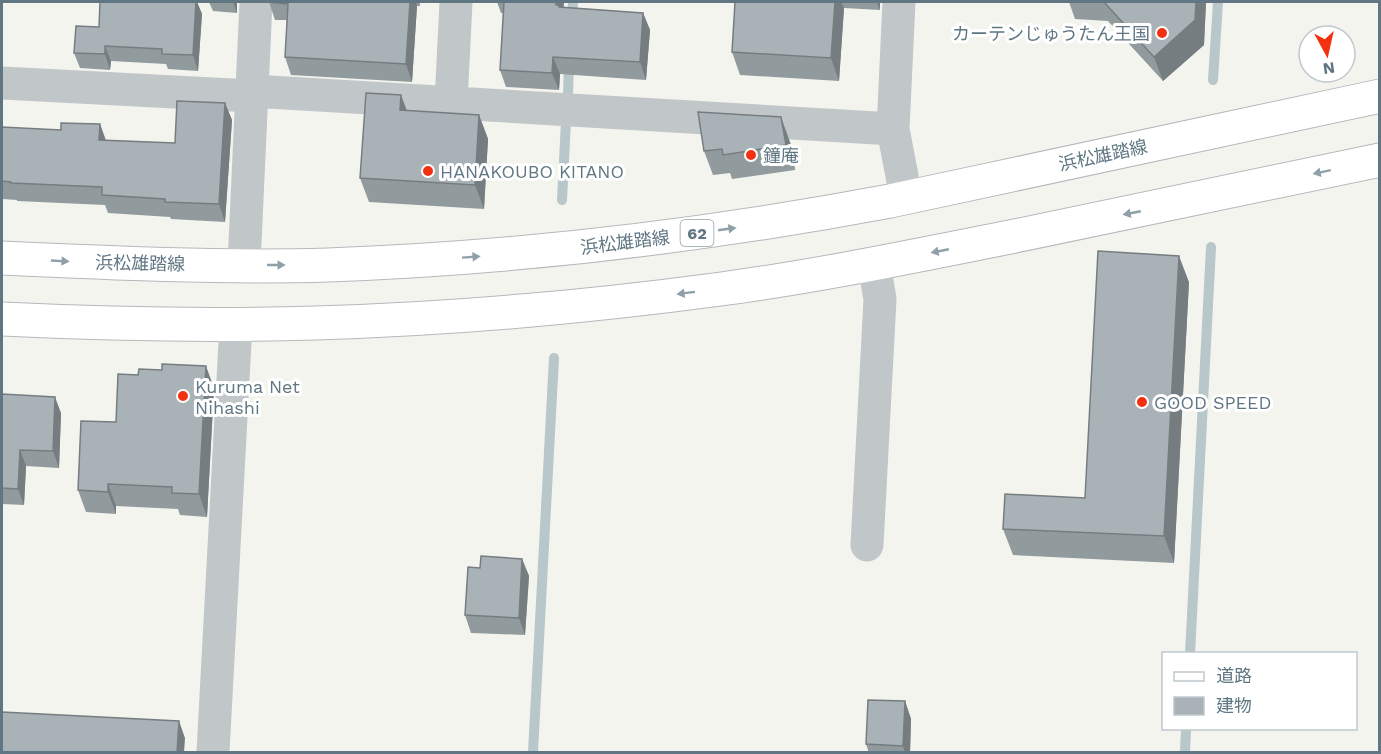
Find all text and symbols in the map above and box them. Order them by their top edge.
place label: カーテンじゅうたん王国 [952,23,1150,44]
north arrow [1297,24,1357,84]
marker: カーテンじゅうたん王国 [1155,26,1169,40]
text: N [1322,58,1336,79]
street label: 浜松雄踏線 [1057,135,1149,175]
place label: 鐘庵 [763,145,799,166]
marker: 鐘庵 [744,148,758,162]
place label: HANAKOUBO KITANO [440,161,624,182]
marker: HANAKOUBO KITANO [421,164,435,178]
one-way arrow [1313,168,1332,177]
one-way arrow [1122,209,1141,218]
road number: 62 [680,220,714,246]
one-way arrow [718,224,737,233]
street label: 浜松雄踏線 [579,226,671,258]
one-way arrow [931,247,950,256]
street label: 浜松雄踏線 [95,252,185,274]
one-way arrow [461,253,480,262]
one-way arrow [50,256,69,265]
one-way arrow [266,260,285,270]
one-way arrow [676,289,695,298]
place label: Kuruma Net Nihashi [195,376,300,418]
marker: Kuruma Net Nihashi [176,389,190,403]
place label: GOOD SPEED [1154,392,1272,413]
marker: GOOD SPEED [1135,395,1149,409]
legend [1162,652,1357,730]
text: 道路 [1216,665,1252,686]
text: 建物 [1216,695,1252,716]

